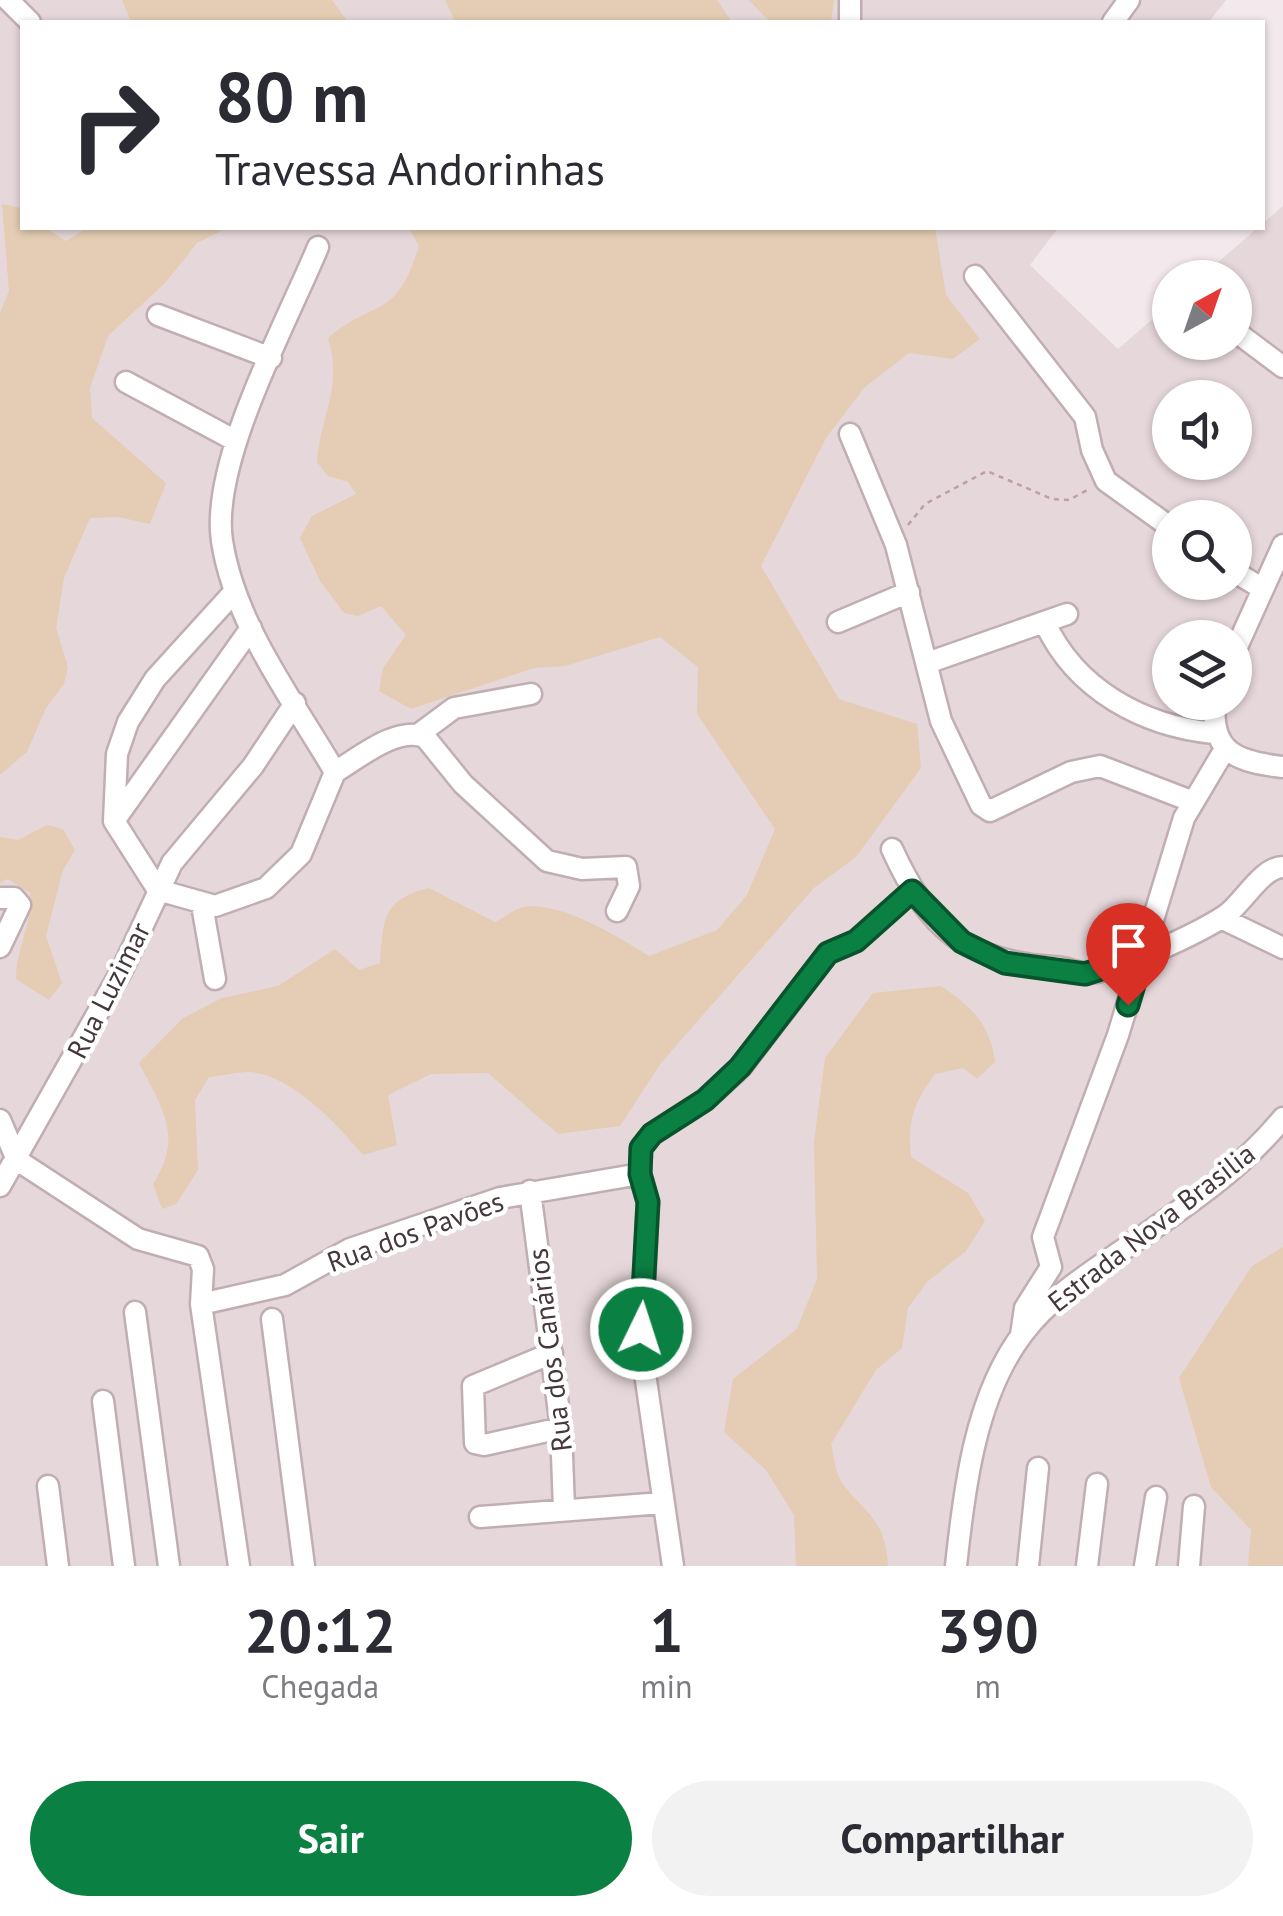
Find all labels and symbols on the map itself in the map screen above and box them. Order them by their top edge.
north arrow [1152,260,1252,360]
pin [1086,903,1171,1006]
street label: Rua Luzimar [58,915,158,1064]
street label: Estrada Nova Brasilia [1040,1135,1262,1319]
street label: Rua dos Pavões [322,1182,508,1280]
street label: Rua dos Canários [518,1246,580,1454]
position arrow [589,1277,693,1381]

